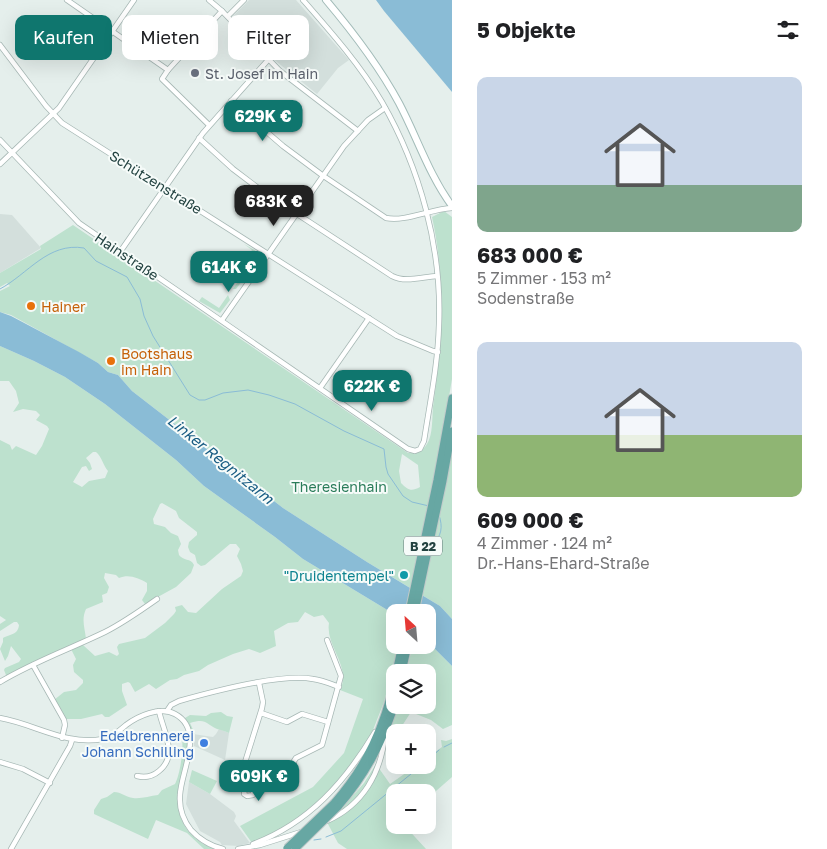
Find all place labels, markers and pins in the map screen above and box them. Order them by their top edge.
place label: St. Josef im Hain [205,65,318,82]
marker: St. Josef im Hain [189,67,201,79]
pin: 629K € [222,100,304,142]
pin: 683K € [233,184,315,227]
pin: 614K € [188,250,270,293]
place label: Hainer [41,298,86,315]
marker: Hainer [25,300,37,312]
place label: Bootshaus im Hain [121,345,193,378]
marker: Bootshaus im Hain [105,355,117,367]
pin: 622K € [331,370,413,412]
place label: "Druidentempel" [284,567,394,584]
marker: "Druidentempel" [398,569,410,581]
place label: Edelbrennerei Johann Schilling [82,727,194,760]
marker: Edelbrennerei Johann Schilling [198,737,210,749]
pin: 609K € [218,760,300,802]

